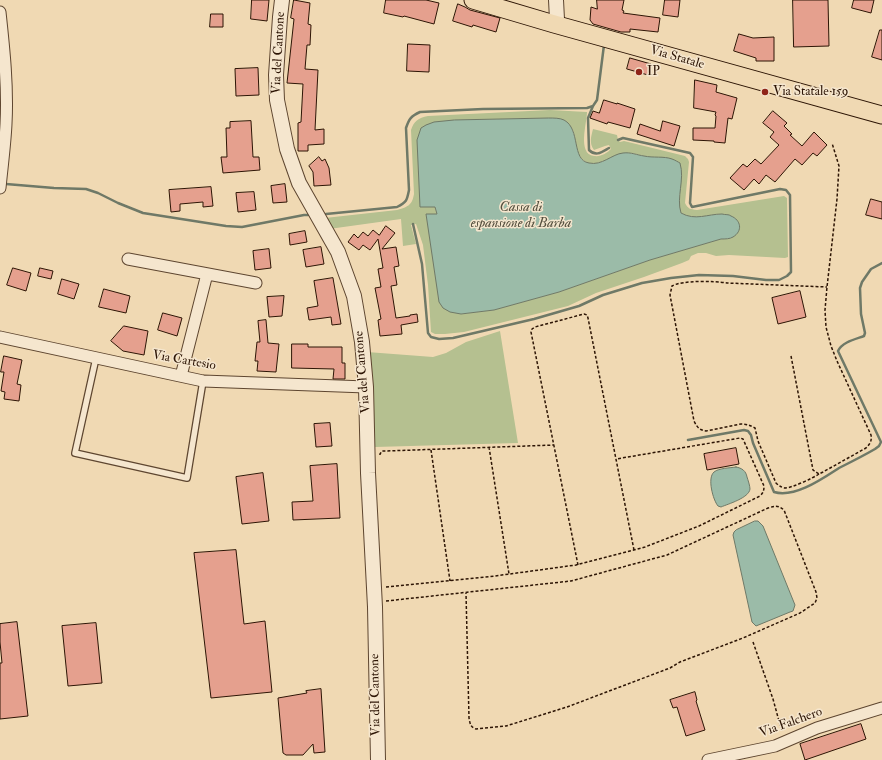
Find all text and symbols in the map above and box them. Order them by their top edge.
street label: Via del Cantone [269,11,289,95]
street label: Via Statale [648,43,706,73]
place label: IP [647,64,660,80]
marker: IP [634,67,644,77]
place label: Via Statale 159 [773,84,848,100]
marker: Via Statale 159 [760,87,770,97]
water label: Cassa di espansione di Barba [471,200,571,232]
street label: Via del Cantone [352,330,374,414]
street label: Via Cartesio [151,348,217,374]
street label: Via del Cantone [367,654,385,736]
street label: Via Falchero [757,704,825,742]

